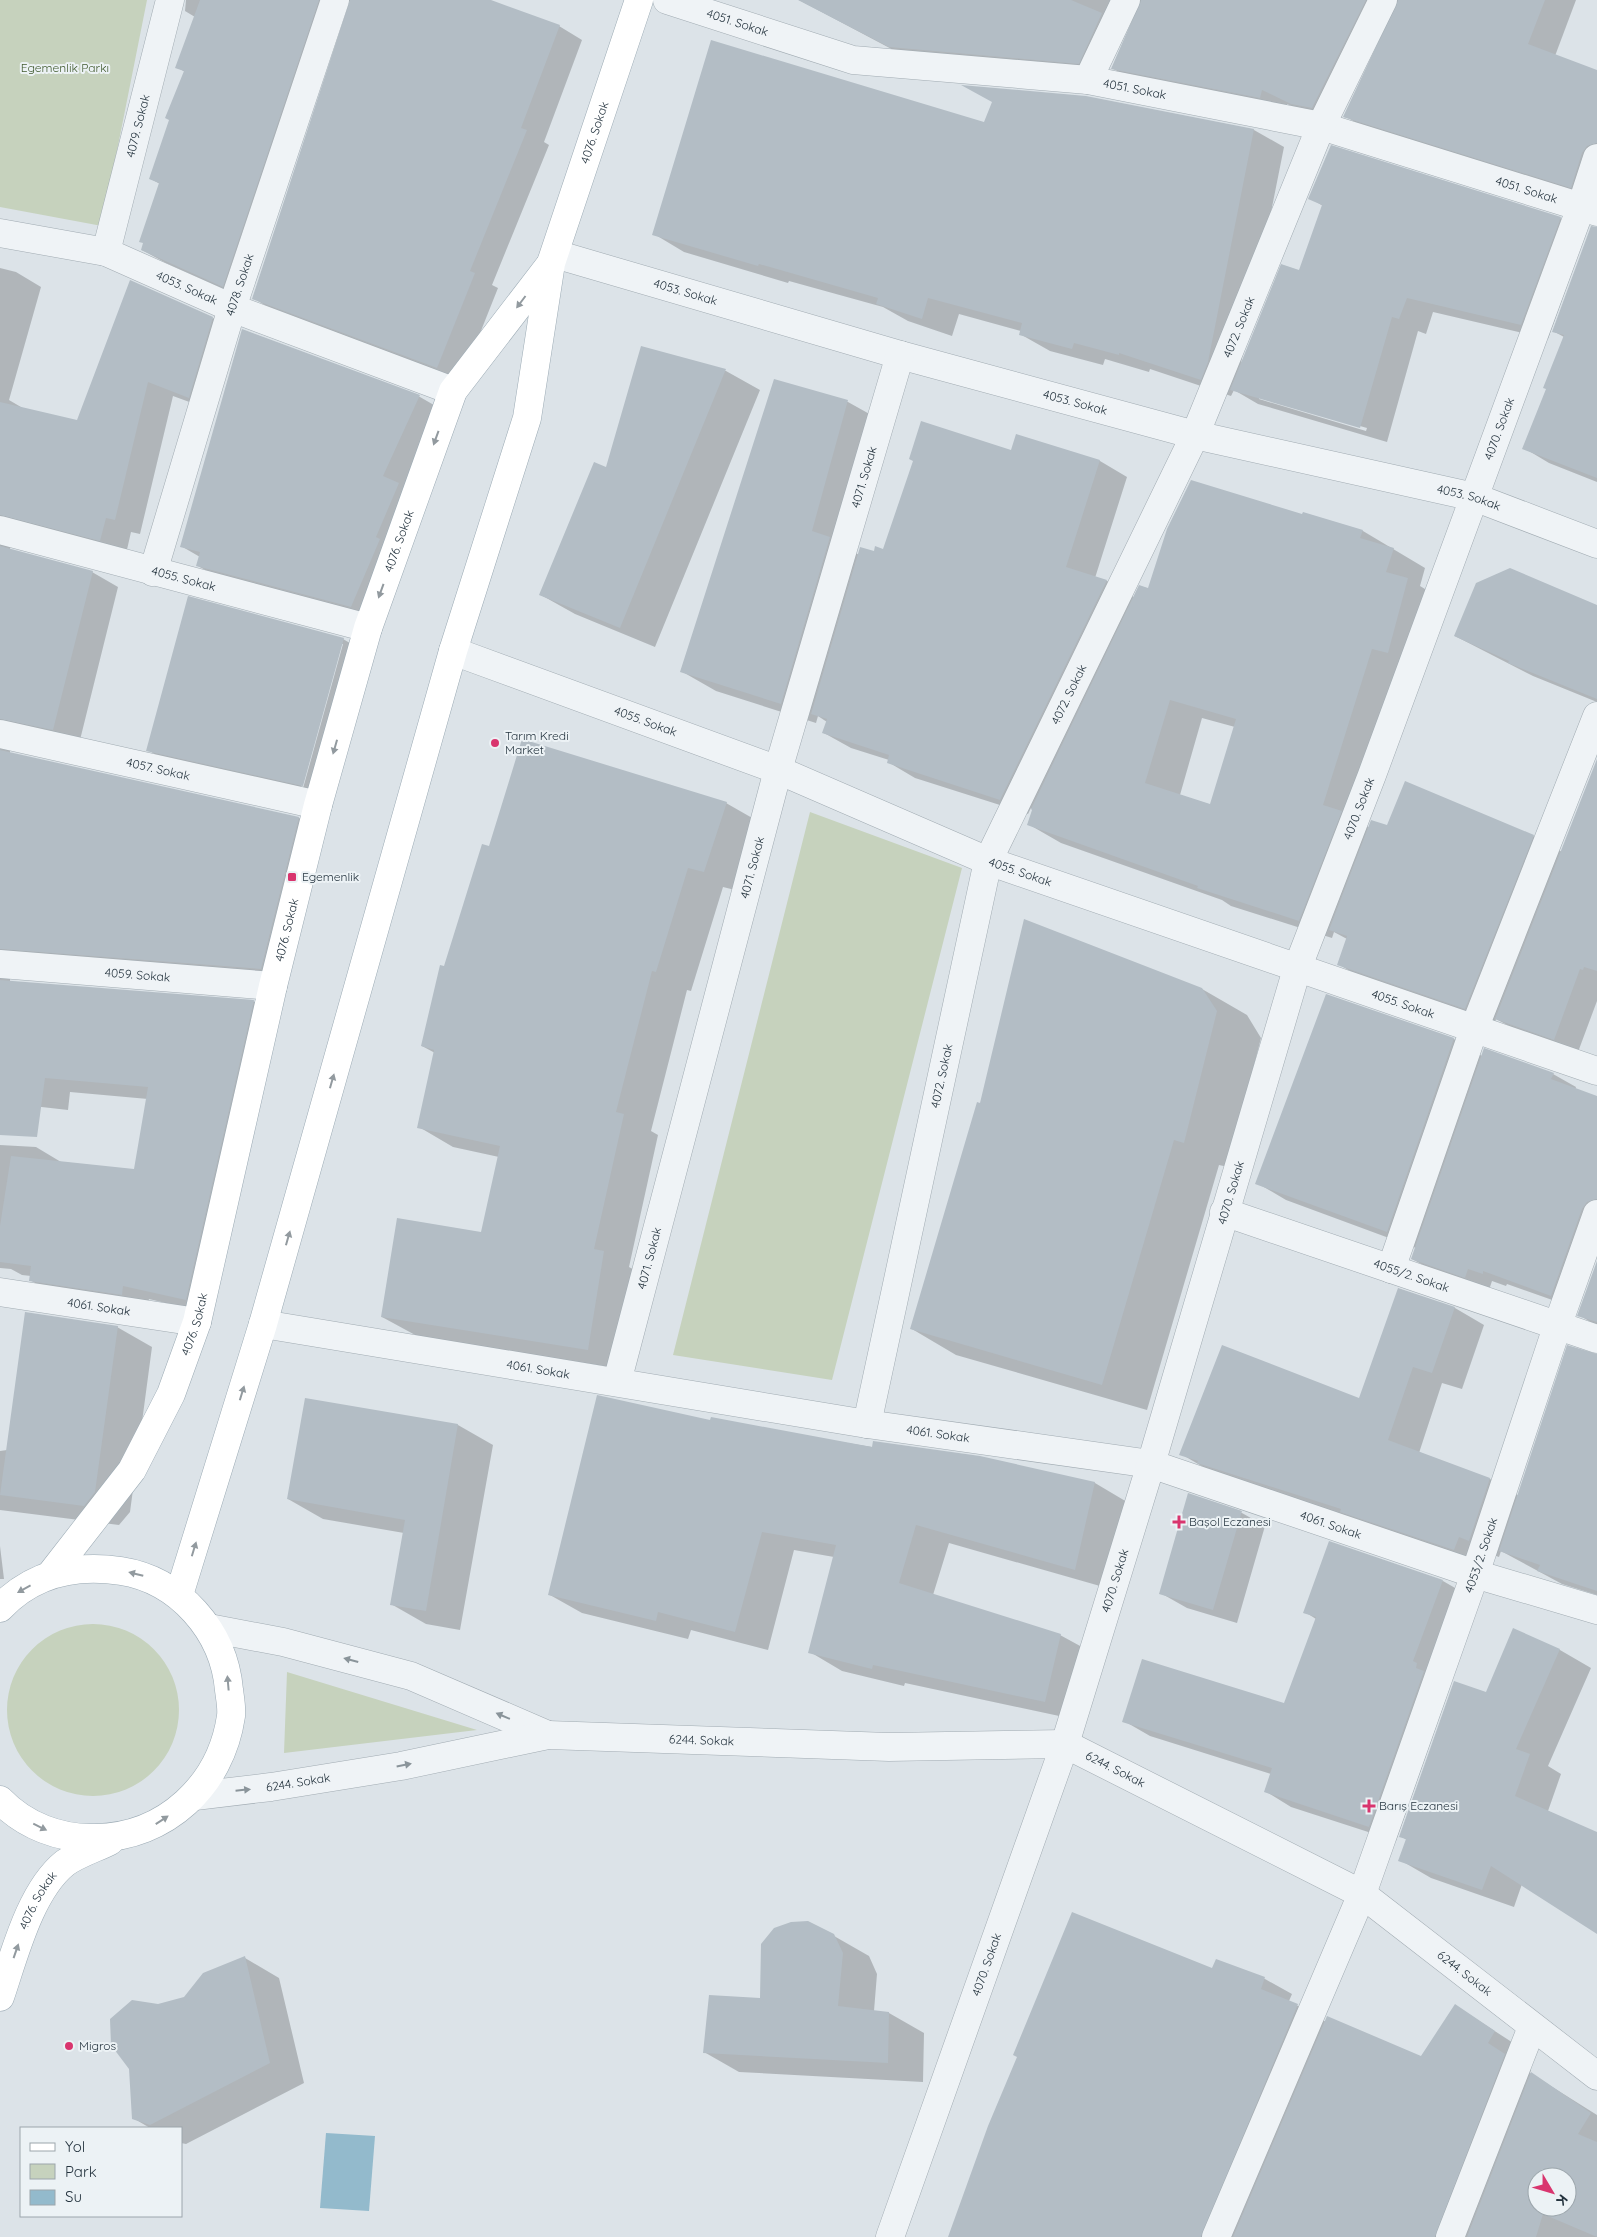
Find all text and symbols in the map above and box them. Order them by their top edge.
street label: 4051. Sokak [705,5,770,39]
park label: Egemenlik Parkı [21,60,109,75]
street label: 4051. Sokak [1102,75,1168,102]
street label: 4079. Sokak [122,93,153,159]
street label: 4076. Sokak [577,99,612,165]
street label: 4051. Sokak [1494,173,1559,206]
street label: 4078. Sokak [222,251,257,318]
street label: 4053. Sokak [154,267,220,308]
street label: 4053. Sokak [652,275,719,308]
street label: 4072. Sokak [1219,294,1258,360]
one-way arrow [516,295,527,308]
street label: 4053. Sokak [1042,386,1109,418]
street label: 4070. Sokak [1481,395,1517,462]
one-way arrow [432,431,439,446]
street label: 4071. Sokak [847,444,880,510]
street label: 4053. Sokak [1436,481,1503,514]
street label: 4076. Sokak [381,508,417,574]
street label: 4055. Sokak [150,563,217,594]
one-way arrow [377,584,384,599]
street label: 4072. Sokak [1047,662,1089,727]
street label: 4055. Sokak [612,703,679,739]
place label: Tarım Kredi Market [505,728,569,757]
marker: Tarım Kredi Market [489,737,501,749]
one-way arrow [330,739,338,754]
street label: 4057. Sokak [125,754,192,783]
street label: 4070. Sokak [1340,775,1377,842]
street label: 4071. Sokak [737,835,767,900]
street label: 4055. Sokak [987,854,1054,889]
place label: Egemenlik [302,869,359,884]
marker: Egemenlik [286,871,298,883]
street label: 4076. Sokak [271,897,302,963]
street label: 4059. Sokak [104,964,171,985]
street label: 4055. Sokak [1370,986,1437,1021]
street label: 4072. Sokak [927,1042,955,1109]
one-way arrow [328,1074,336,1089]
street label: 4070. Sokak [1214,1159,1247,1226]
street label: 4071. Sokak [634,1225,664,1291]
one-way arrow [284,1230,292,1245]
street label: 4055/2. Sokak [1372,1256,1451,1295]
street label: 4076. Sokak [178,1291,210,1357]
street label: 4061. Sokak [66,1294,132,1319]
street label: 4061. Sokak [506,1356,571,1382]
one-way arrow [238,1386,246,1401]
street label: 4061. Sokak [905,1422,971,1445]
street label: 4061. Sokak [1298,1507,1364,1542]
place label: Başol Eczanesi [1189,1514,1271,1529]
street label: 4053/2. Sokak [1461,1515,1500,1595]
marker: Başol Eczanesi [1173,1516,1185,1528]
one-way arrow [190,1541,198,1556]
street label: 4070. Sokak [1098,1547,1131,1614]
one-way arrow [128,1570,143,1578]
one-way arrow [17,1585,31,1593]
one-way arrow [343,1656,359,1664]
one-way arrow [224,1675,232,1691]
one-way arrow [496,1711,510,1719]
street label: 6244. Sokak [669,1731,734,1749]
street label: 6244. Sokak [1083,1748,1148,1790]
one-way arrow [396,1761,412,1769]
street label: 6244. Sokak [265,1770,331,1795]
one-way arrow [235,1786,251,1794]
place label: Barış Eczanesi [1379,1798,1458,1813]
marker: Barış Eczanesi [1363,1800,1375,1812]
one-way arrow [155,1816,169,1825]
one-way arrow [33,1824,47,1832]
street label: 4076. Sokak [16,1868,60,1932]
street label: 4070. Sokak [968,1931,1004,1998]
one-way arrow [12,1943,20,1958]
street label: 6244. Sokak [1434,1947,1495,1999]
place label: Migros [79,2038,117,2053]
marker: Migros [63,2040,75,2052]
legend [20,2127,182,2217]
text: Yol [65,2137,85,2156]
text: Park [65,2162,97,2181]
north arrow [1527,2167,1577,2217]
text: Su [65,2187,82,2206]
text: K [1552,2191,1572,2209]

